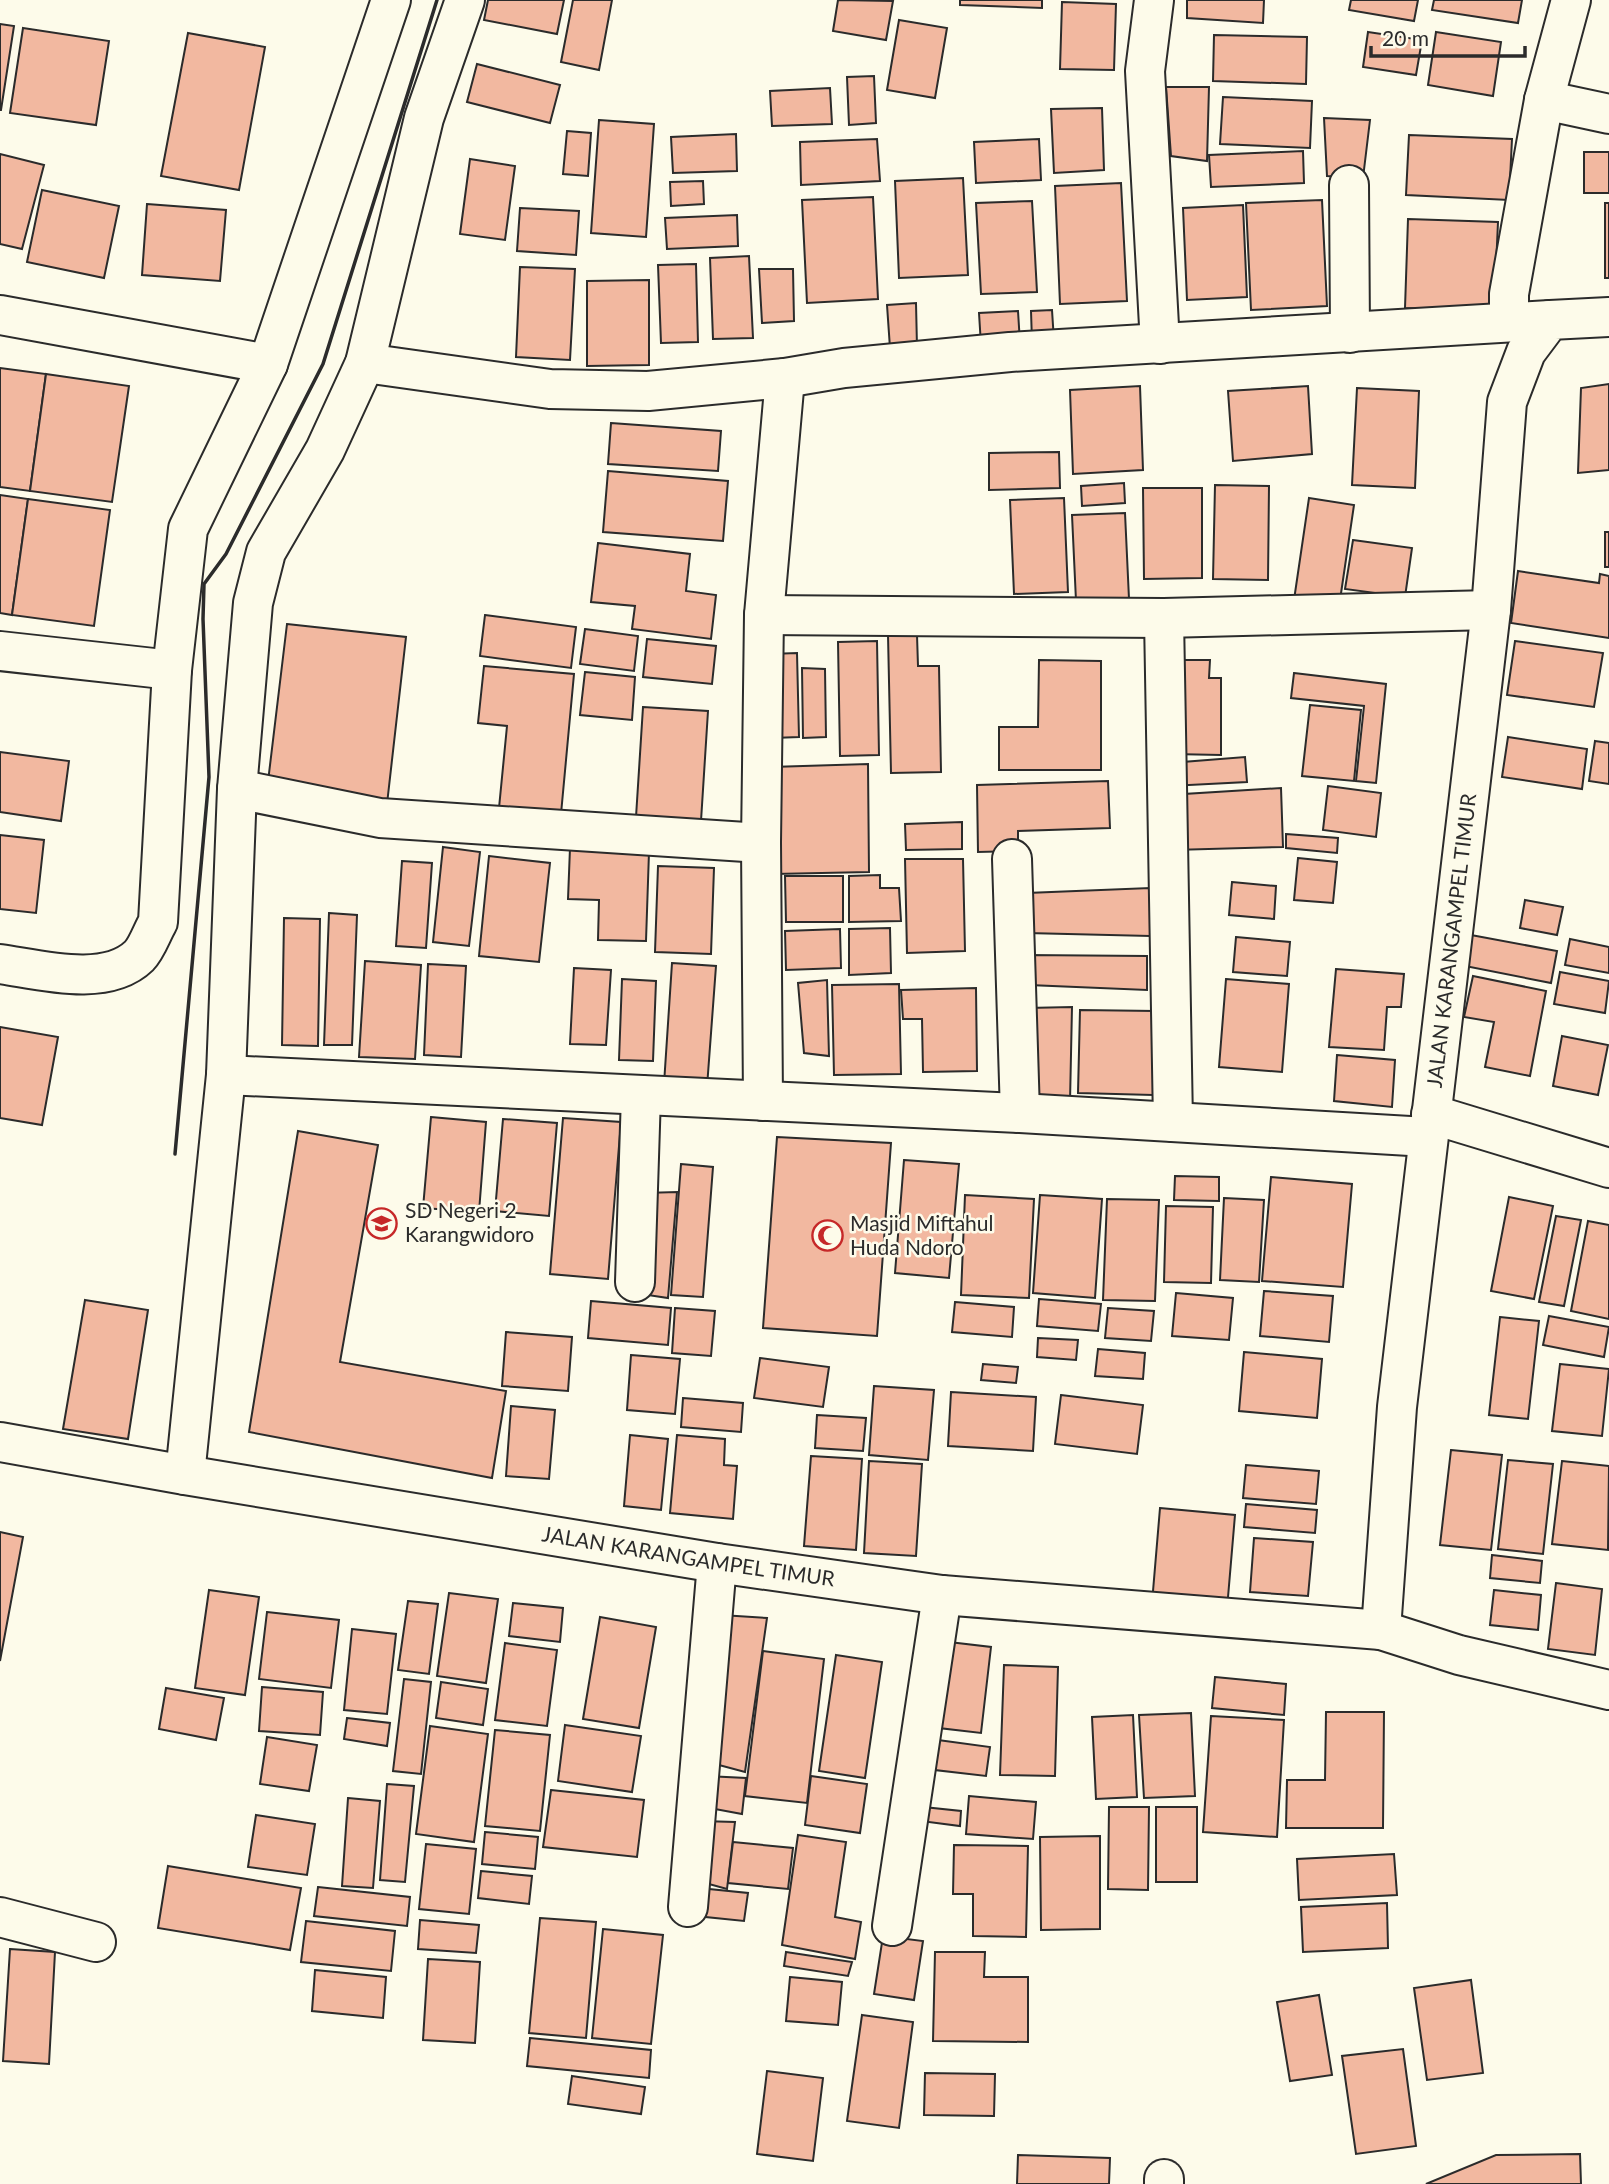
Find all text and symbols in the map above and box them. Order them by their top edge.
scale bar [1371,14,1525,58]
text: 20 m [1382,25,1429,50]
street label: JALAN KARANGAMPEL TIMUR [1421,791,1480,1089]
place label: SD Negeri 2 Karangwidoro [405,1197,534,1246]
school or university icon: SD Negeri 2 Karangwidoro [365,1206,399,1240]
place label: Masjid Miftahul Huda Ndoro [850,1210,994,1259]
mosque icon: Masjid Miftahul Huda Ndoro [810,1219,844,1253]
street label: JALAN KARANGAMPEL TIMUR [540,1520,837,1591]

